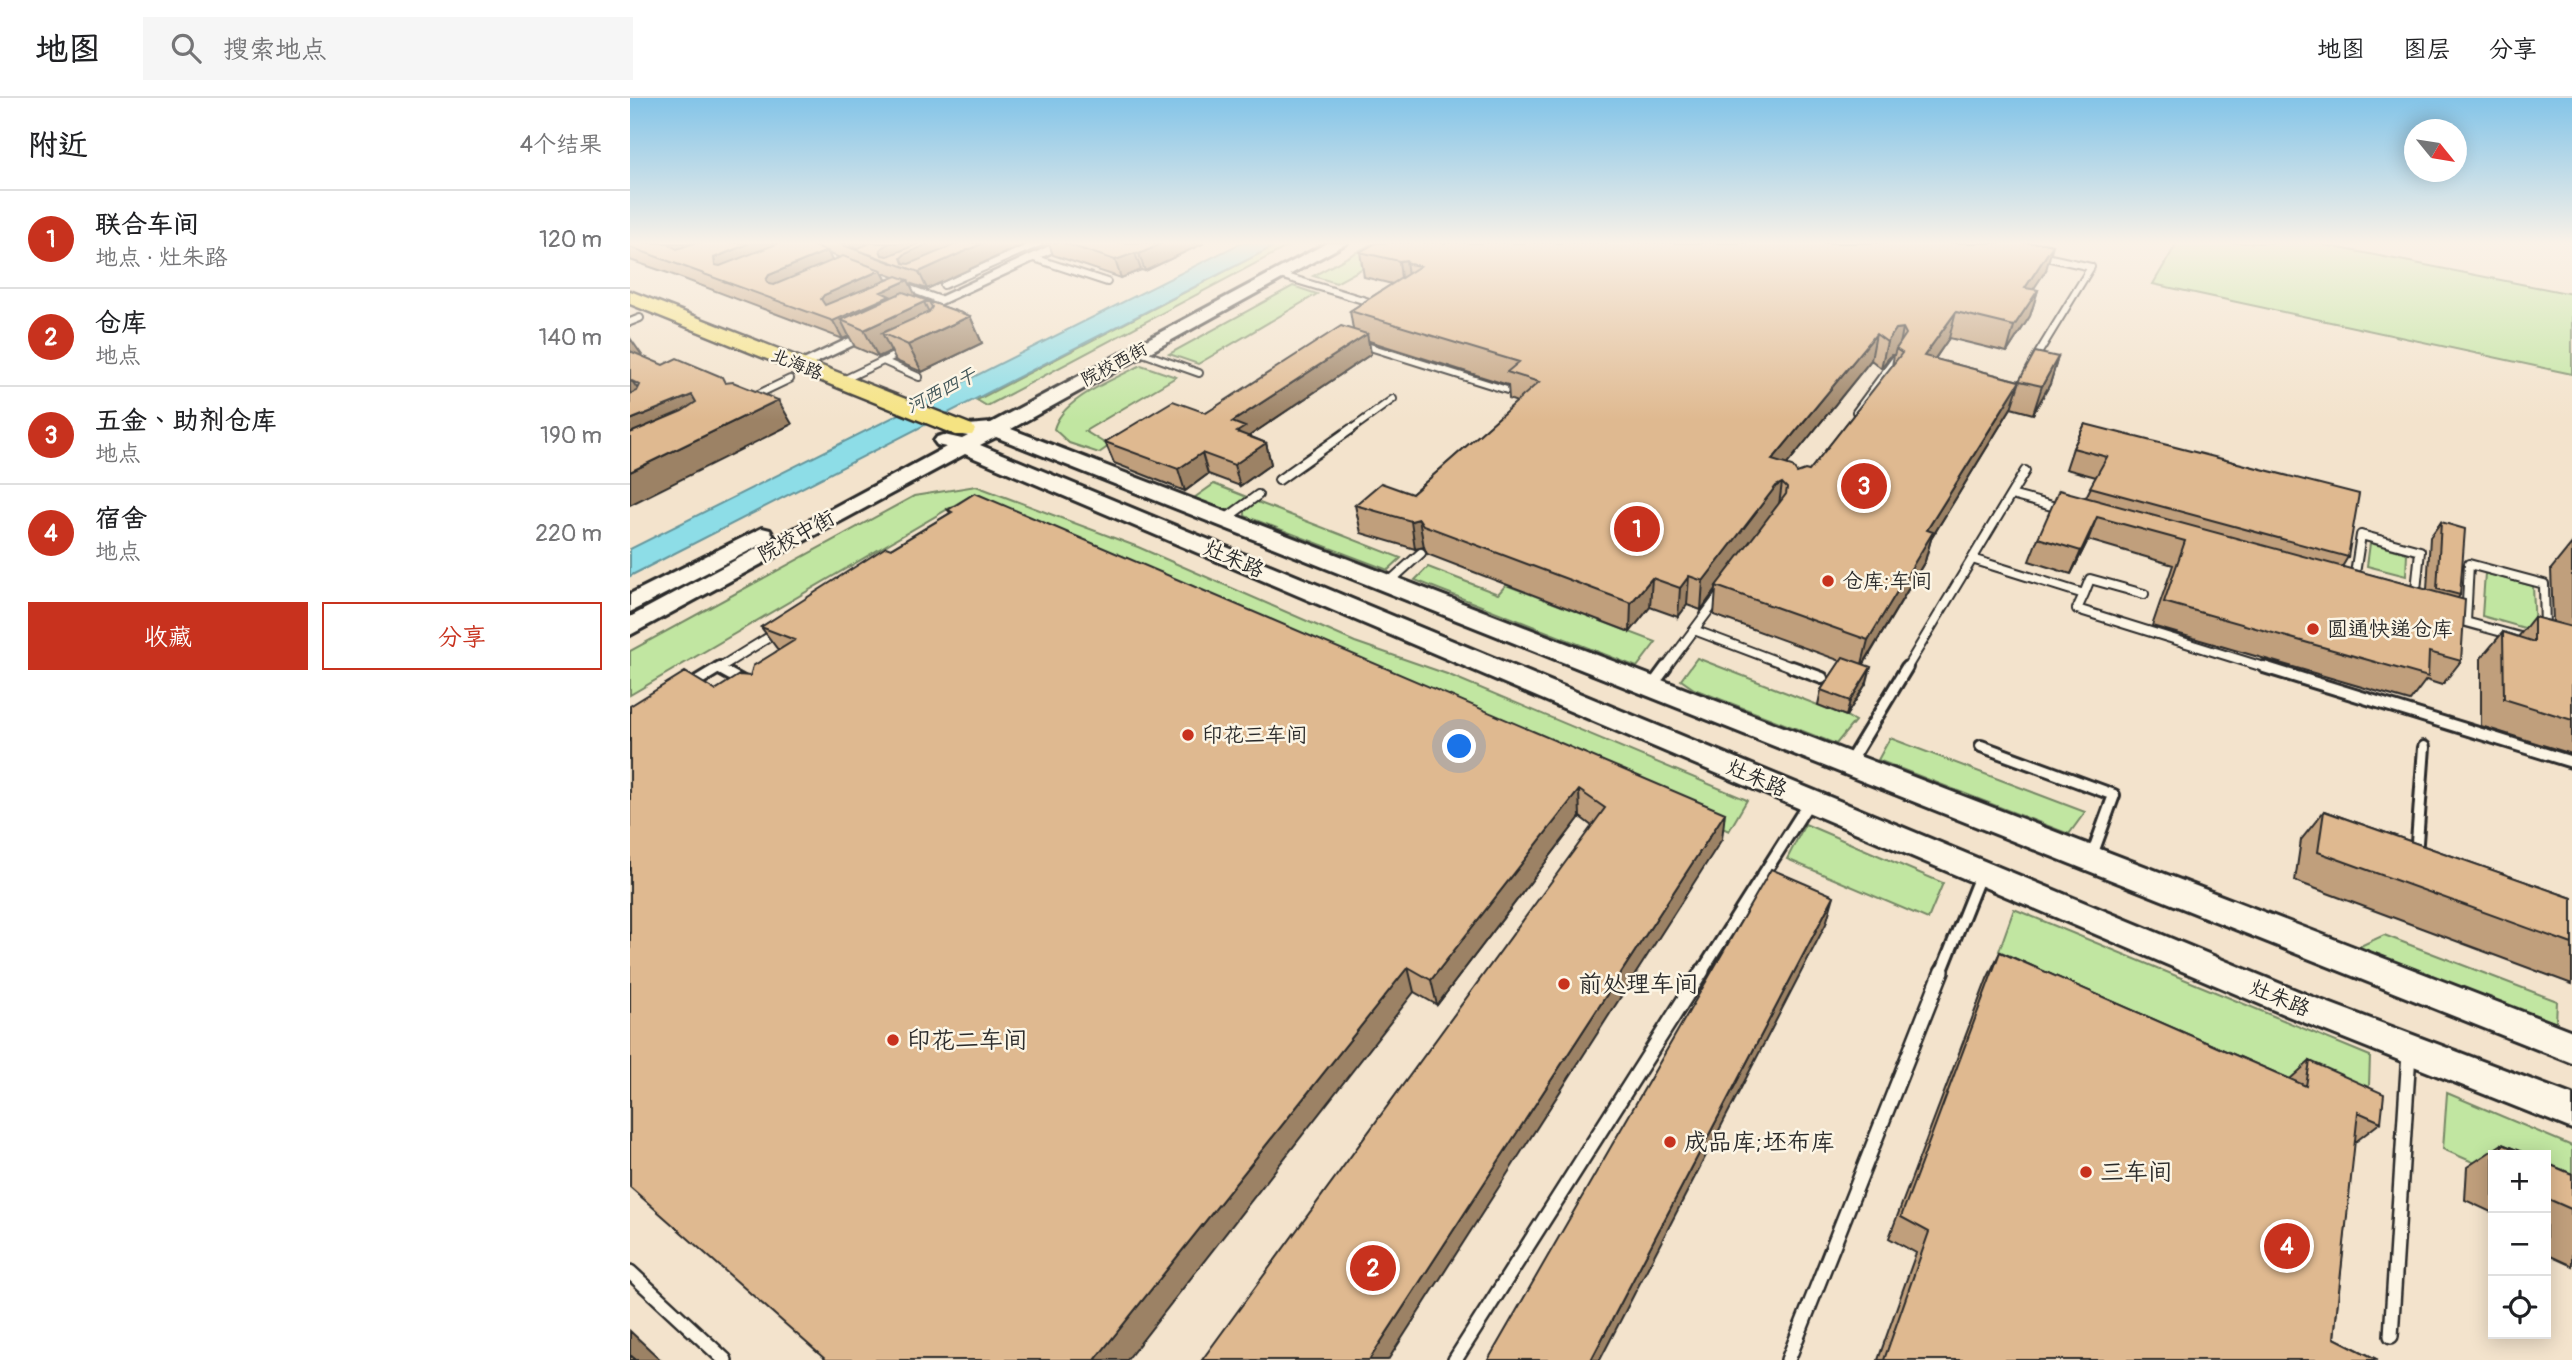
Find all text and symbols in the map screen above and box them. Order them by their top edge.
search box [143,17,633,80]
text: 地图 [35,29,101,70]
icon: search [167,29,205,67]
text: 搜索地点 [223,34,327,66]
text: 地图 [2317,35,2365,64]
text: 图层 [2403,35,2451,64]
text: 分享 [2489,35,2537,64]
north arrow [2404,119,2467,182]
text: 附近 [28,127,88,164]
text: 4个结果 [520,130,602,159]
text: 联合车间 [95,209,199,241]
text: 1 [47,225,56,254]
text: 120 m [539,225,602,254]
text: 地点 · 灶朱路 [95,243,227,272]
text: 仓库 [95,307,147,339]
text: 2 [45,323,57,352]
text: 140 m [539,323,602,352]
street label: 院校西街 [1077,337,1151,391]
text: 地点 [95,341,141,370]
street label: 北海路 [767,344,826,385]
water label: 河西四干 [902,362,982,419]
text: 五金、助剂仓库 [95,405,277,437]
text: 3 [45,421,57,450]
text: 190 m [540,421,602,450]
text: 地点 [95,439,141,468]
pin: 3 [1841,460,1887,512]
text: 宿舍 [95,503,147,535]
pin: 1 [1614,503,1660,555]
street label: 院校中街 [753,504,840,569]
text: 4 [44,519,58,548]
text: 220 m [535,519,602,548]
street label: 灶朱路 [1200,535,1268,584]
text: 地点 [95,537,141,566]
place label: 仓库;车间 [1842,568,1932,595]
marker: 仓库;车间 [1820,573,1836,589]
button: 收藏 [28,602,308,670]
button: 分享 [322,602,602,670]
place label: 圆通快递仓库 [2327,616,2453,643]
marker: 圆通快递仓库 [2305,621,2321,637]
place label: 印花三车间 [1202,722,1307,749]
marker: 印花三车间 [1180,727,1196,743]
your location [1442,729,1476,763]
street label: 灶朱路 [1723,754,1791,803]
place label: 前处理车间 [1578,970,1698,999]
street label: 灶朱路 [2246,974,2314,1023]
marker: 前处理车间 [1556,976,1572,992]
place label: 印花二车间 [907,1026,1027,1055]
marker: 印花二车间 [885,1032,901,1048]
place label: 成品库;坯布库 [1684,1128,1835,1157]
marker: 成品库;坯布库 [1662,1134,1678,1150]
map controls [2488,1150,2551,1339]
button: + [2488,1150,2551,1213]
place label: 三车间 [2100,1158,2172,1187]
marker: 三车间 [2078,1164,2094,1180]
button: − [2488,1213,2551,1276]
pin: 4 [2264,1220,2310,1272]
pin: 2 [1350,1242,1396,1294]
button: locate [2488,1276,2551,1339]

